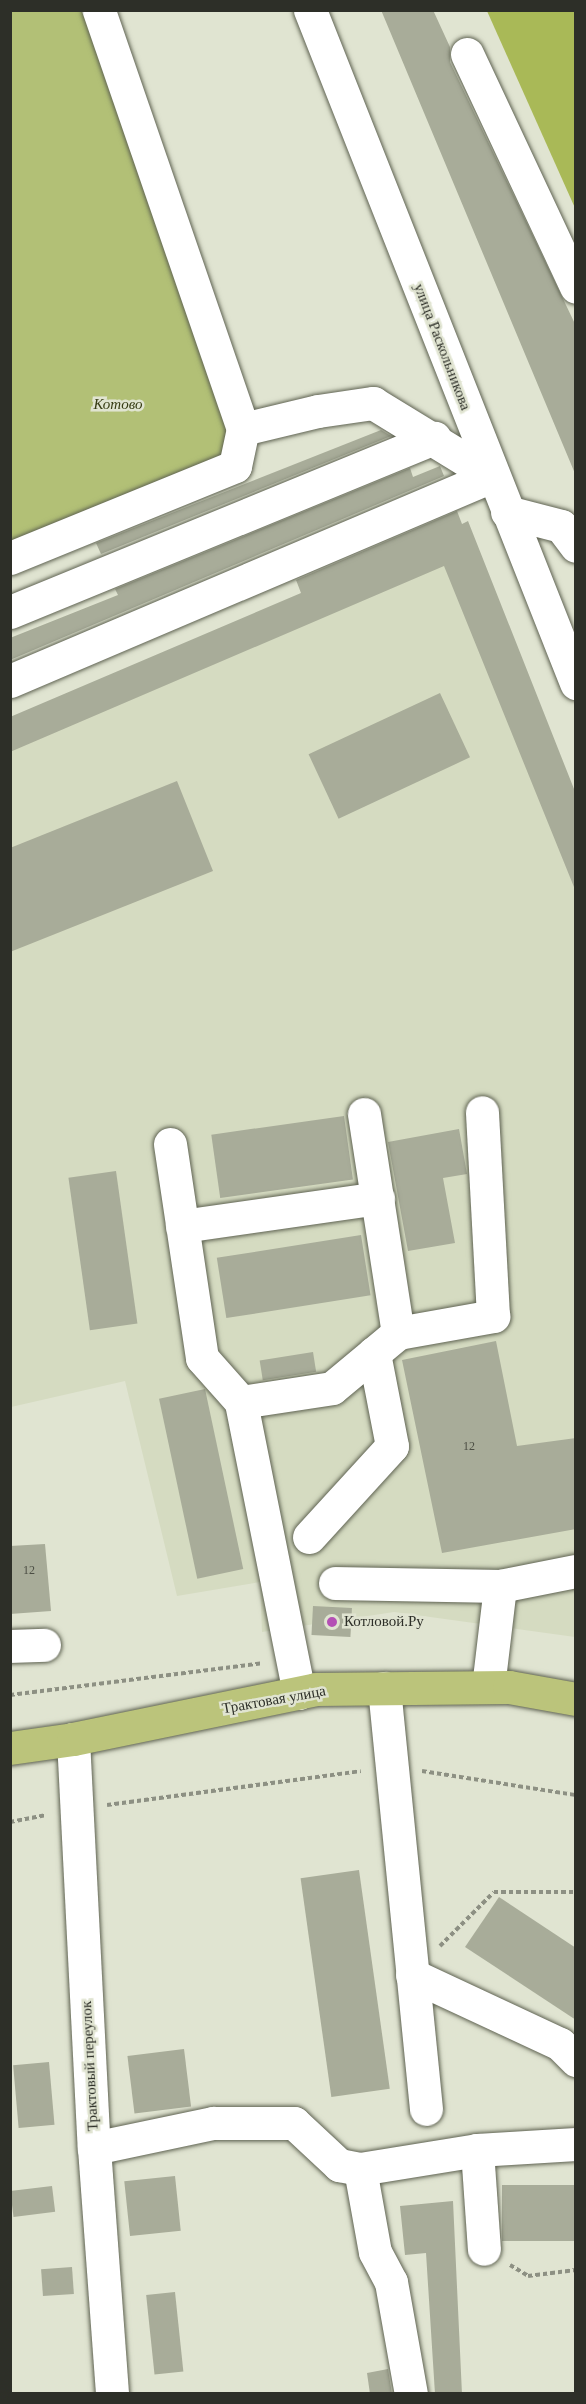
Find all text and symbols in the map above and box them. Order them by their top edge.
street label: улица Раскольникова [410,281,474,413]
park label: Котово [93,396,143,414]
house number: 12 [463,1440,475,1454]
house number: 12 [23,1564,35,1578]
place label: Котловой.Ру [344,1613,424,1631]
marker: Котловой.Ру [325,1615,339,1629]
street label: Трактовая улица [221,1682,327,1718]
street label: Трактовый переулок [78,2001,102,2131]

